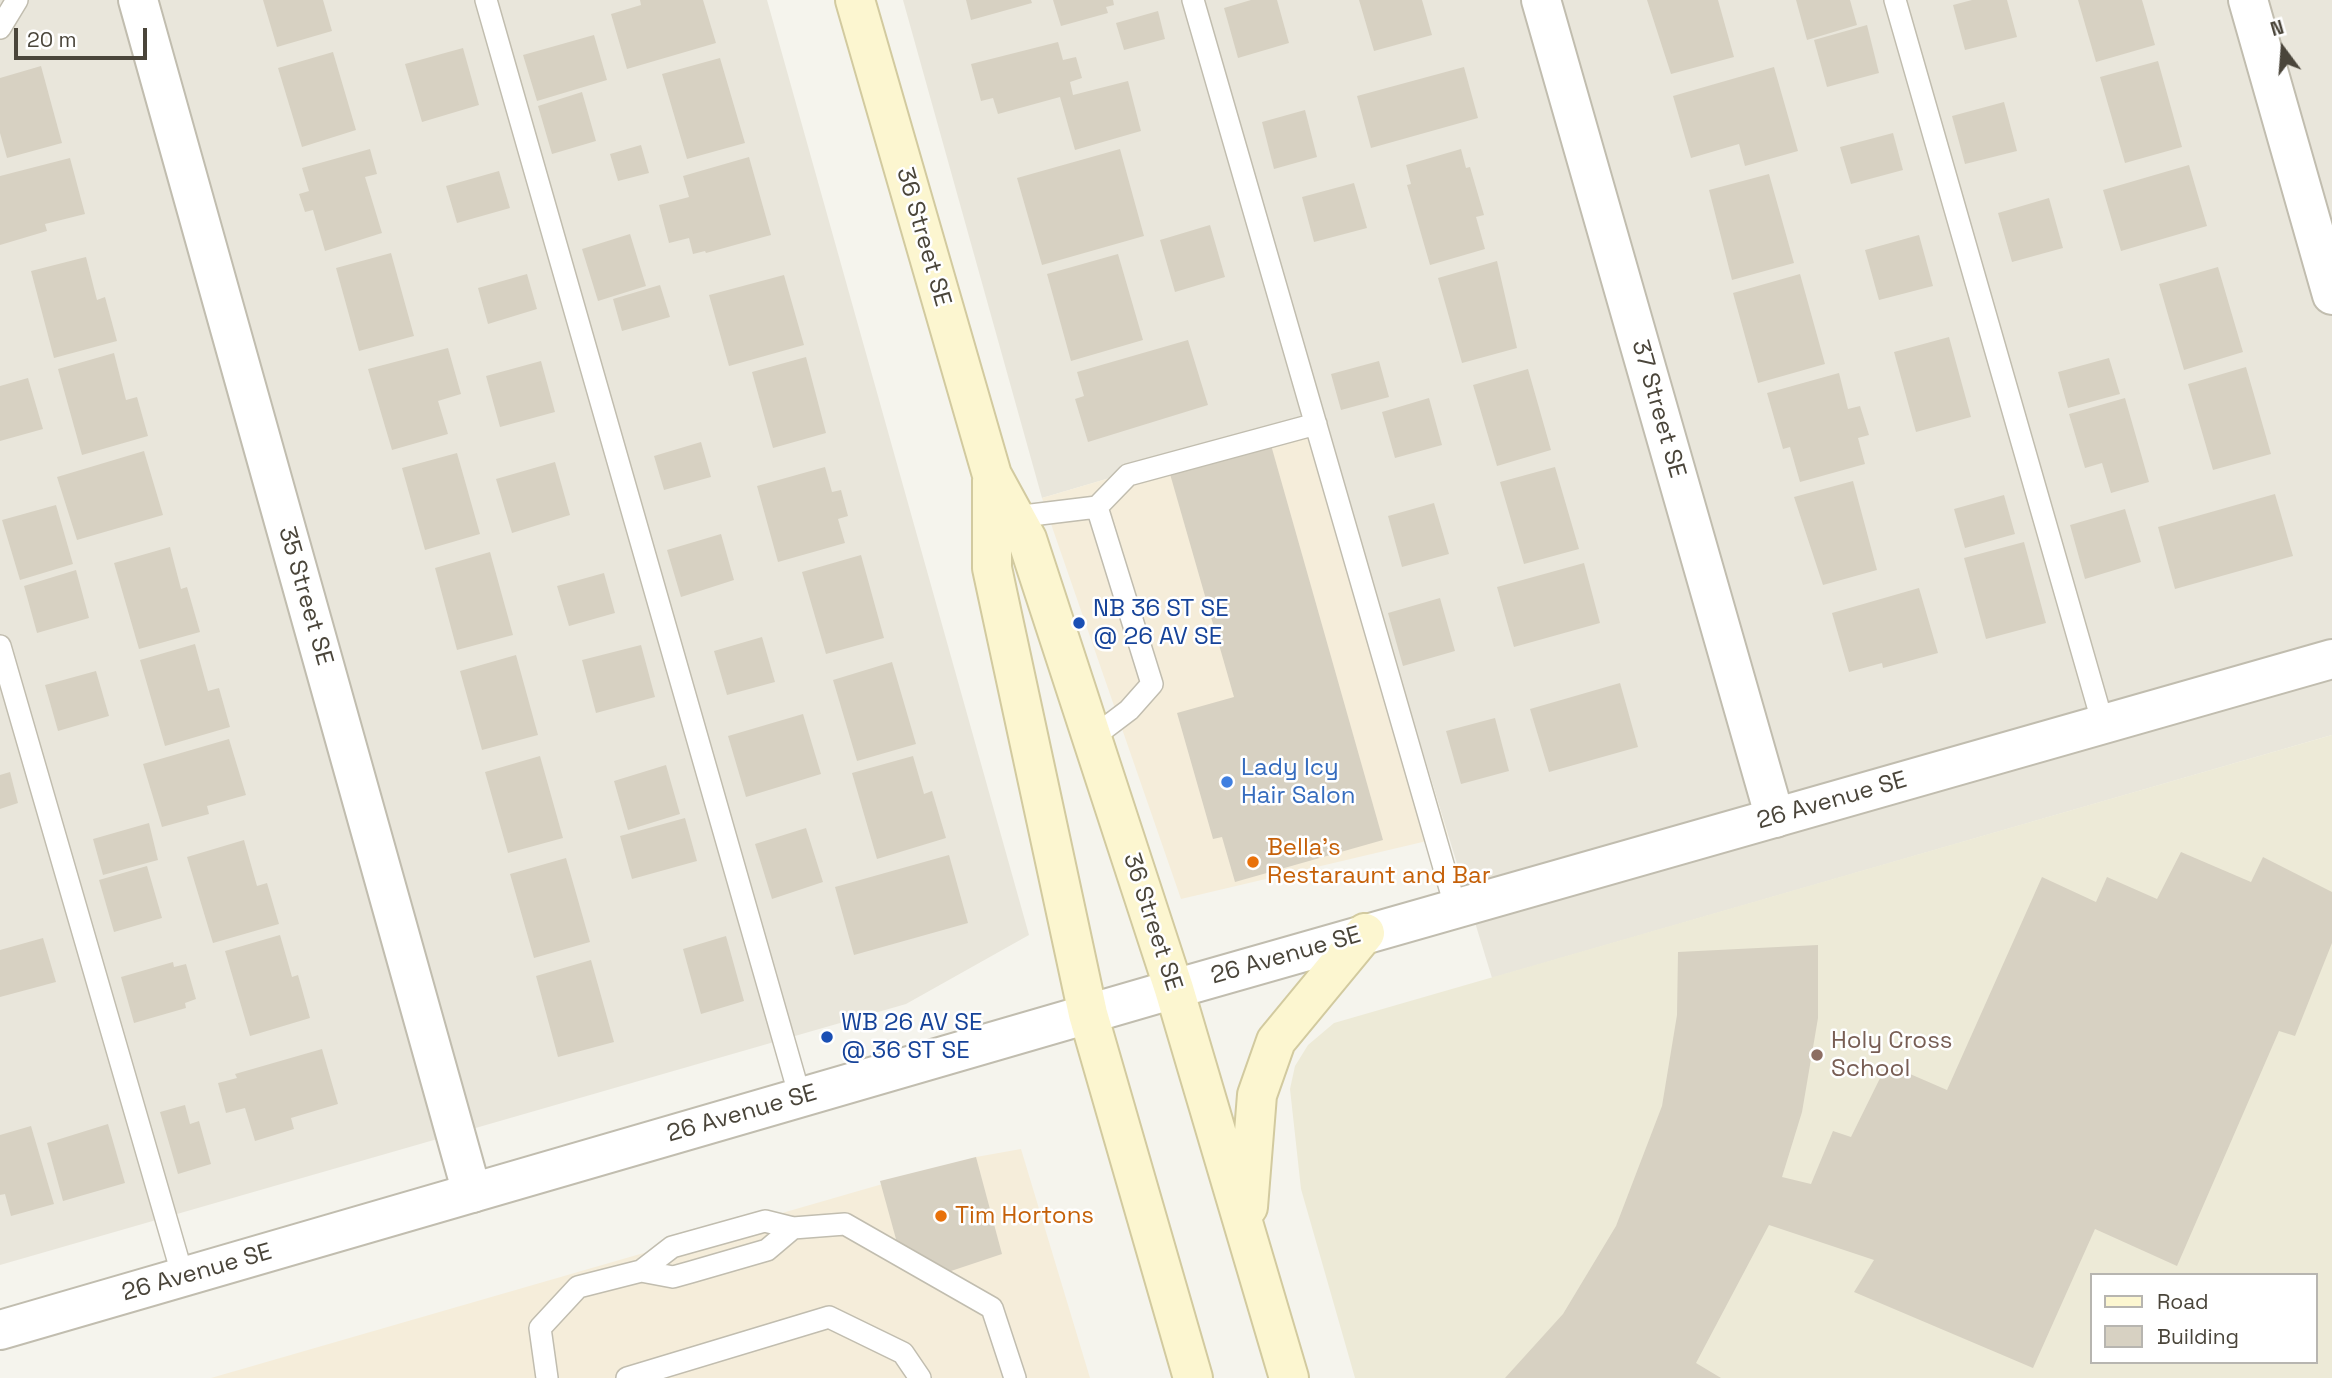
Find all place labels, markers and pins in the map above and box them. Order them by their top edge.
place label: NB 36 ST SE @ 26 AV SE [1093,595,1229,651]
marker: NB 36 ST SE @ 26 AV SE [1071,615,1087,631]
place label: Lady Icy Hair Salon [1241,754,1356,810]
marker: Lady Icy Hair Salon [1219,774,1235,790]
place label: Bella's Restaraunt and Bar [1267,834,1491,890]
marker: Bella's Restaraunt and Bar [1245,854,1261,870]
place label: WB 26 AV SE @ 36 ST SE [841,1009,982,1065]
place label: Holy Cross School [1831,1027,1952,1083]
marker: WB 26 AV SE @ 36 ST SE [819,1029,835,1045]
marker: Holy Cross School [1809,1047,1825,1063]
place label: Tim Hortons [955,1202,1094,1230]
marker: Tim Hortons [933,1208,949,1224]

